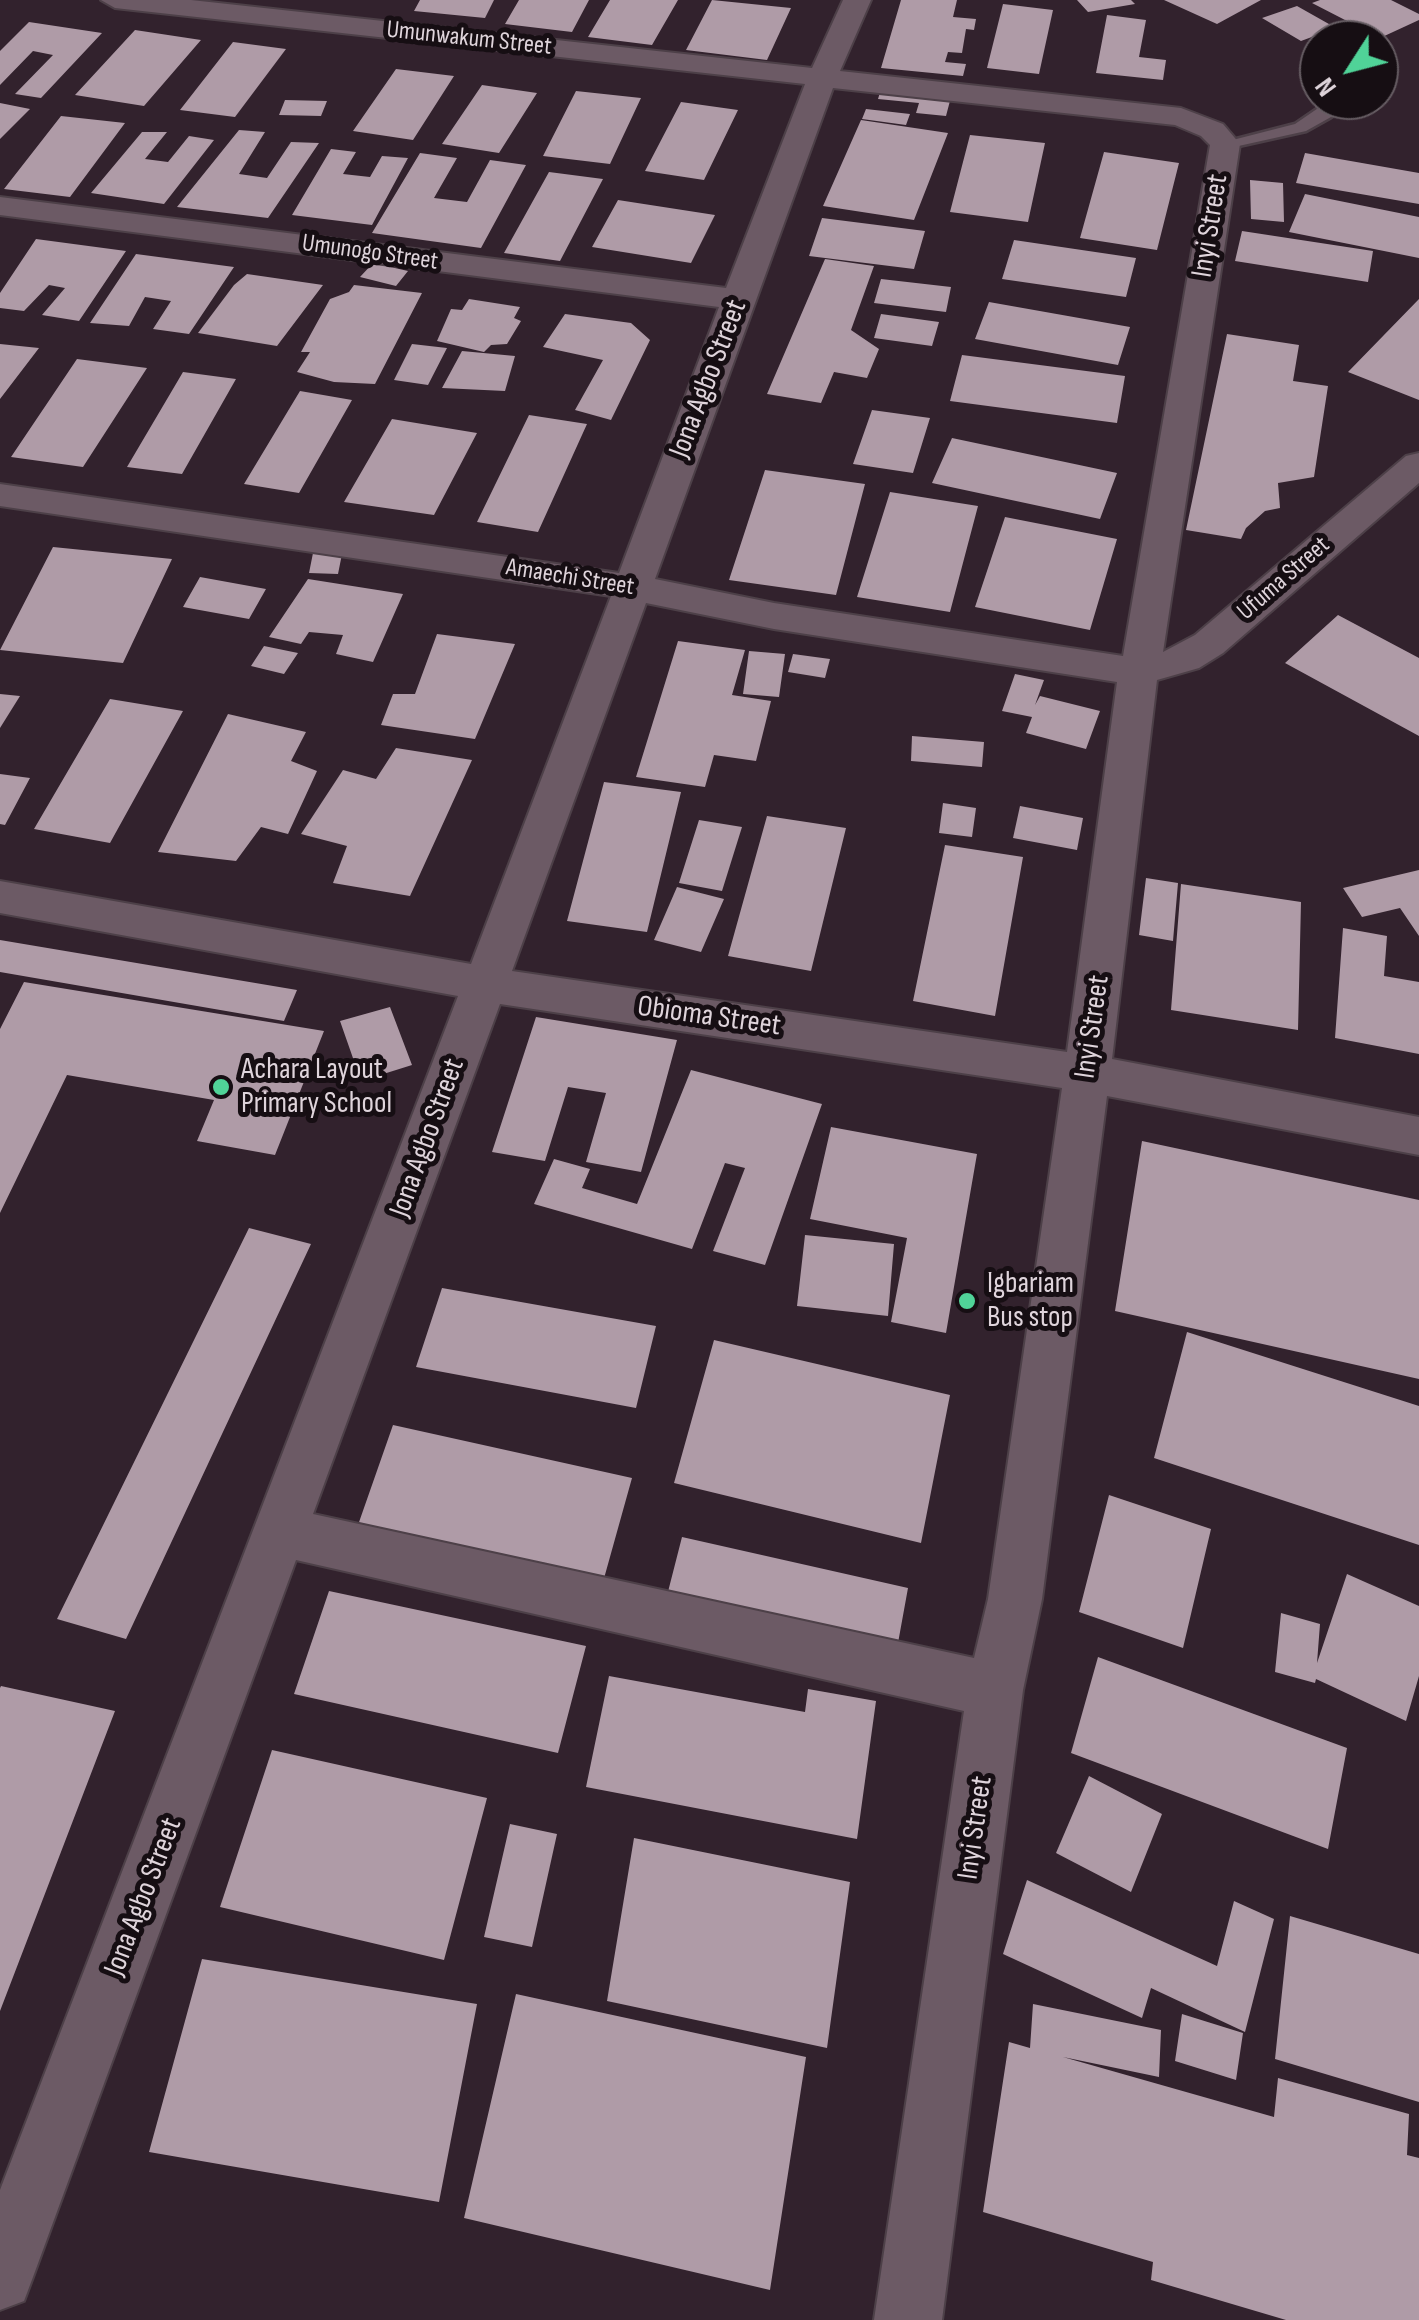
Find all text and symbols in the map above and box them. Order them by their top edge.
street label: Umunwakum Street [385,15,553,63]
north arrow [1299,20,1399,120]
text: N [1308,71,1344,103]
street label: Inyi Street [1185,172,1237,280]
street label: Umunogo Street [300,229,440,277]
street label: Jona Agbo Street [662,295,756,463]
street label: Ufuma Street [1232,531,1336,627]
street label: Amaechi Street [504,553,636,603]
street label: Inyi Street [1068,973,1118,1081]
street label: Obioma Street [635,989,783,1045]
place label: Achara Layout Primary School [241,1052,392,1122]
street label: Jona Agbo Street [383,1054,473,1222]
marker: Achara Layout Primary School [210,1076,232,1098]
place label: Igbariam Bus stop [987,1266,1074,1336]
marker: Igbariam Bus stop [956,1290,978,1312]
street label: Inyi Street [951,1774,1001,1882]
street label: Jona Agbo Street [97,1813,191,1981]

